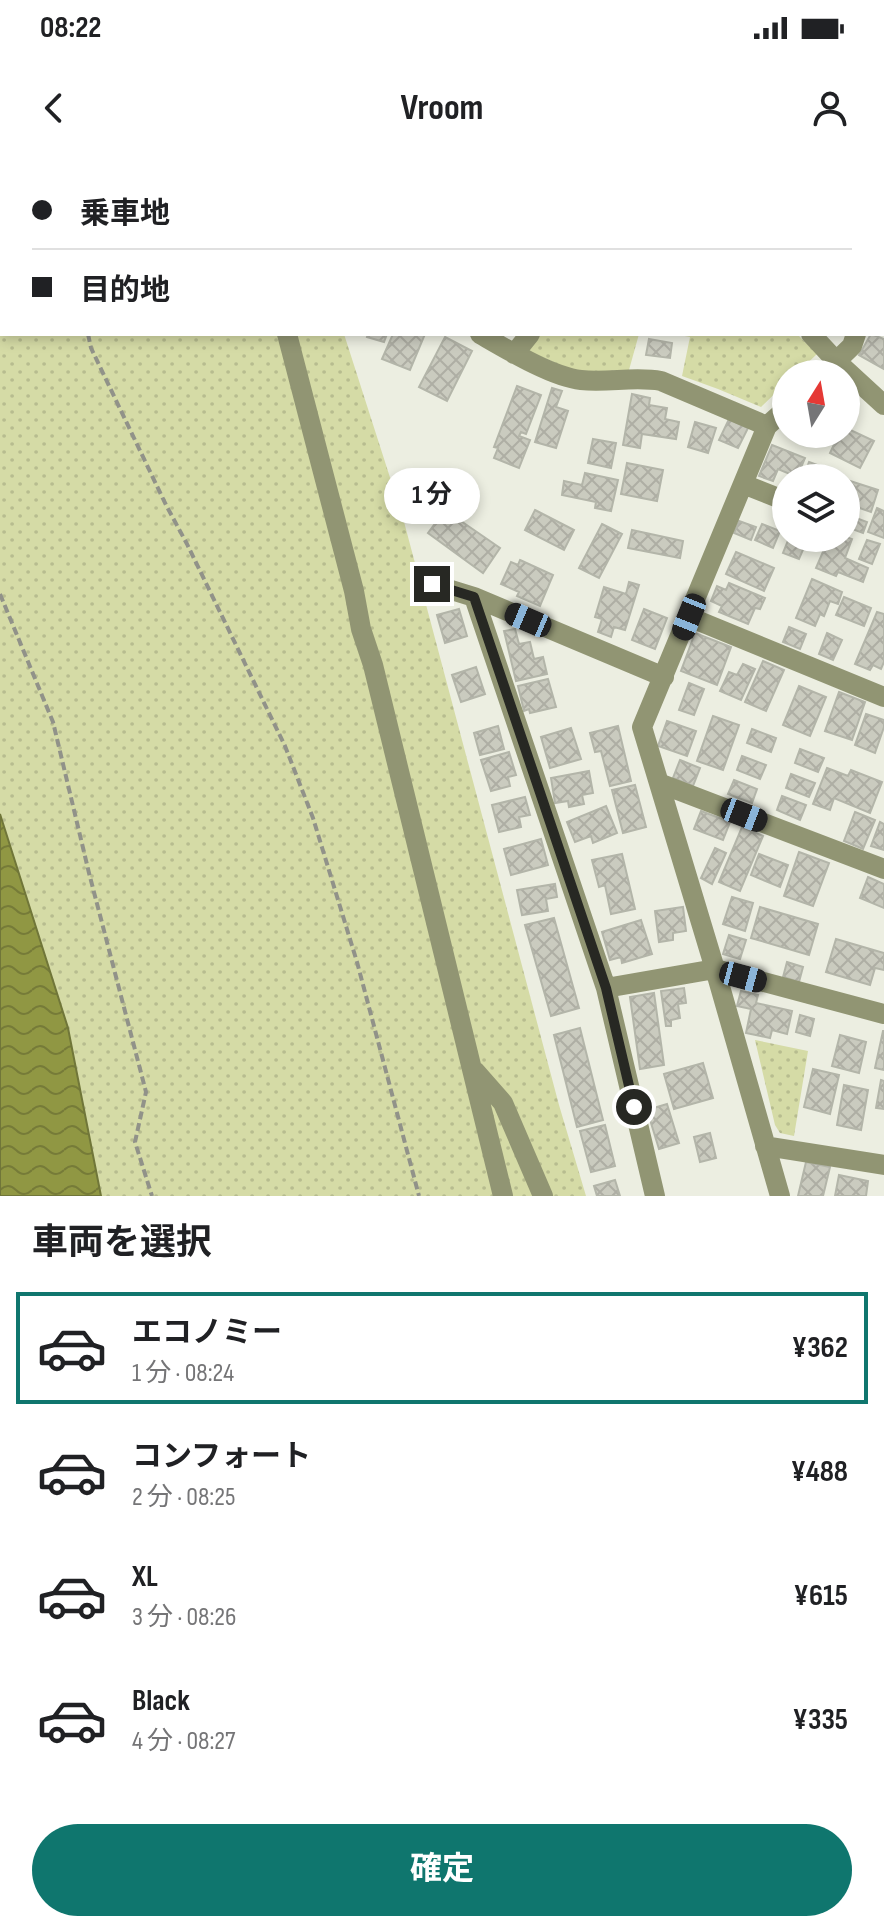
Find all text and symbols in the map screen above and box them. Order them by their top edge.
text: 08:22 [40,10,101,46]
icon: back [32,86,76,130]
icon: person [808,86,852,130]
text: Vroom [401,87,483,130]
text: 乗車地 [80,196,170,232]
text: 目的地 [80,273,170,309]
north arrow [772,360,860,448]
map controls [772,360,860,552]
button: layers [772,464,860,552]
callout: 1 分 [384,468,480,524]
text: 1 分 [412,480,452,511]
route end [414,566,450,602]
car [669,590,709,644]
car [501,600,555,640]
car [717,795,771,835]
car [717,959,769,995]
route start [616,1089,652,1125]
text: 車両を選択 [32,1222,212,1265]
icon: car [36,1312,108,1384]
text: エコノミー [132,1315,282,1351]
text: ¥362 [792,1330,848,1366]
text: 1 分 · 08:24 [132,1358,234,1389]
icon: car [36,1436,108,1508]
text: コンフォート [132,1439,311,1475]
text: ¥488 [791,1454,848,1490]
text: 2 分 · 08:25 [132,1482,235,1513]
text: XL [132,1559,158,1595]
icon: car [36,1560,108,1632]
text: ¥615 [794,1578,848,1614]
text: 3 分 · 08:26 [132,1602,236,1633]
text: Black [132,1683,190,1719]
icon: car [36,1684,108,1756]
text: ¥335 [793,1702,848,1738]
text: 4 分 · 08:27 [132,1726,235,1757]
button: 確定 [32,1824,852,1916]

